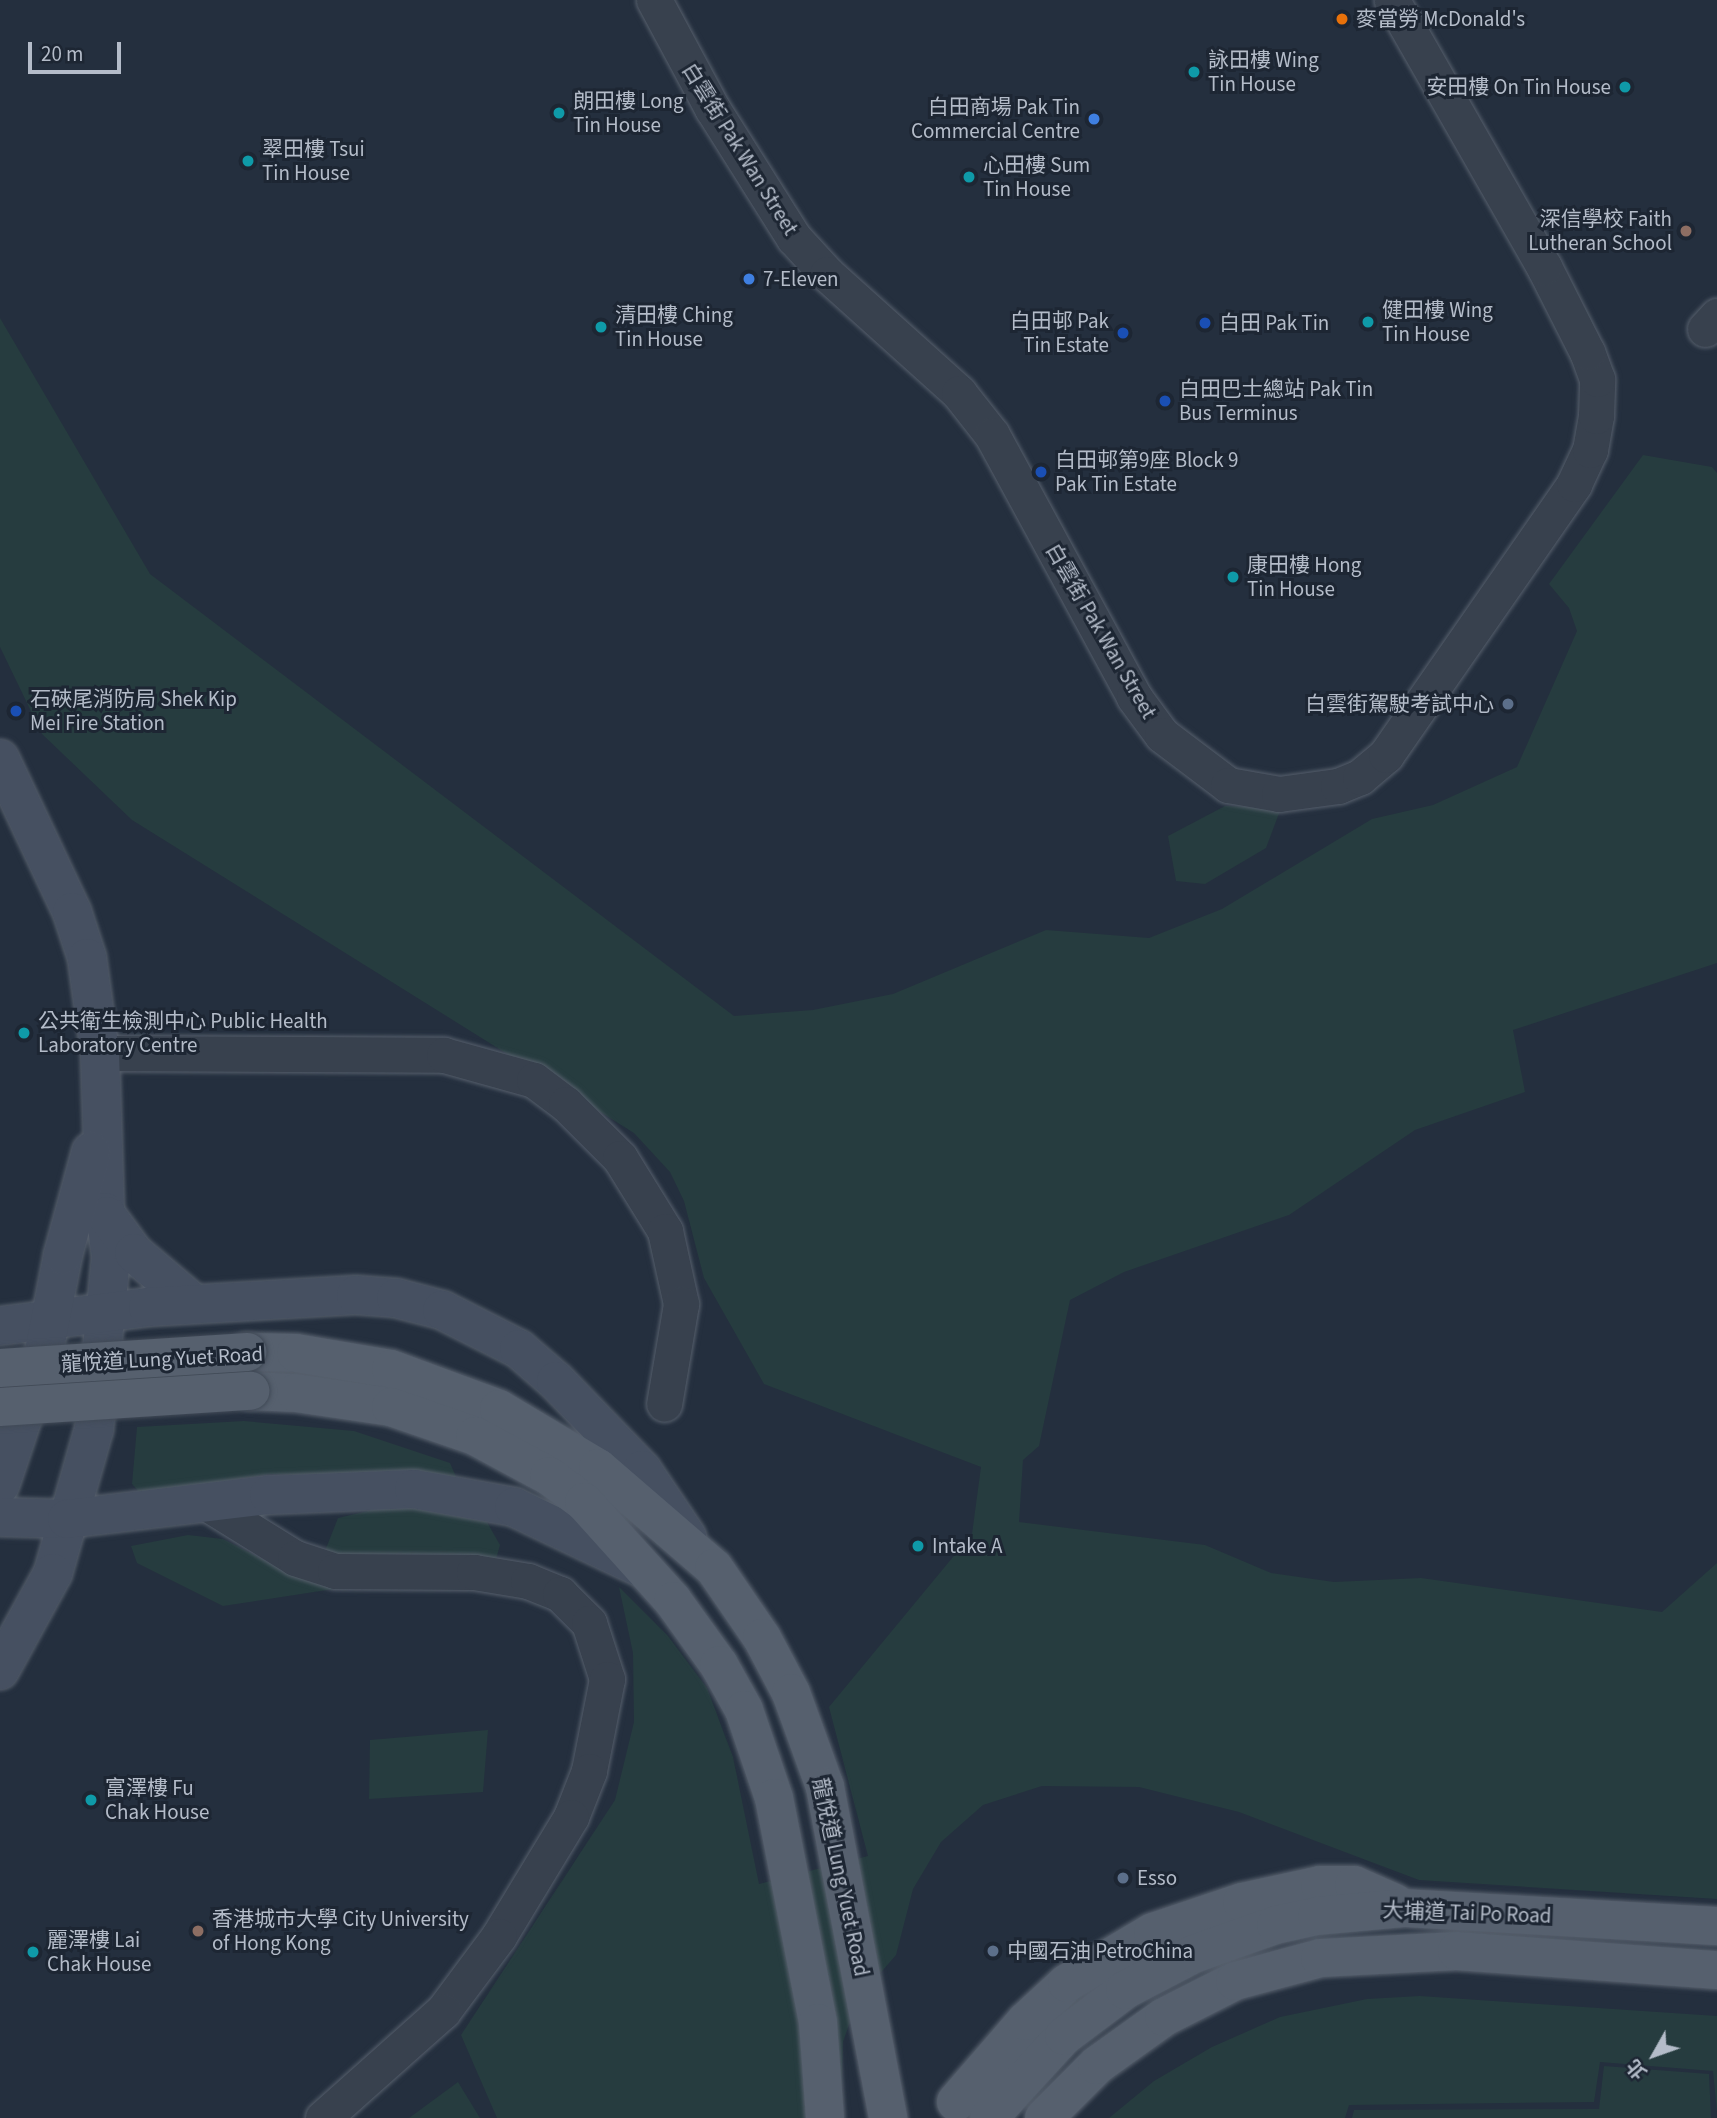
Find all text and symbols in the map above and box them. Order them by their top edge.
place label: 麥當勞 McDonald's [1356,6,1525,32]
marker: 麥當勞 McDonald's [1334,11,1350,27]
scale bar [32,28,124,72]
text: 20 m [41,39,83,69]
place label: 詠田樓 Wing Tin House [1208,47,1319,97]
street label: 白雲街 Pak Wan Street [677,58,803,240]
marker: 詠田樓 Wing Tin House [1186,64,1202,80]
place label: 安田樓 On Tin House [1426,74,1611,100]
marker: 安田樓 On Tin House [1617,79,1633,95]
place label: 朗田樓 Long Tin House [573,88,684,138]
place label: 白田商場 Pak Tin Commercial Centre [911,94,1080,144]
marker: 朗田樓 Long Tin House [551,105,567,121]
marker: 白田商場 Pak Tin Commercial Centre [1086,111,1102,127]
place label: 翠田樓 Tsui Tin House [262,136,365,186]
place label: 心田樓 Sum Tin House [983,152,1090,202]
marker: 翠田樓 Tsui Tin House [240,153,256,169]
marker: 心田樓 Sum Tin House [961,169,977,185]
place label: 深信學校 Faith Lutheran School [1528,206,1672,256]
marker: 深信學校 Faith Lutheran School [1678,223,1694,239]
place label: 7-Eleven [763,266,839,292]
marker: 7-Eleven [741,271,757,287]
place label: 健田樓 Wing Tin House [1382,297,1493,347]
place label: 清田樓 Ching Tin House [615,302,733,352]
place label: 白田邨 Pak Tin Estate [1010,308,1109,358]
place label: 白田 Pak Tin [1219,310,1329,336]
marker: 健田樓 Wing Tin House [1360,314,1376,330]
marker: 白田 Pak Tin [1197,315,1213,331]
marker: 清田樓 Ching Tin House [593,319,609,335]
marker: 白田邨 Pak Tin Estate [1115,325,1131,341]
place label: 白田巴士總站 Pak Tin Bus Terminus [1179,376,1373,426]
marker: 白田巴士總站 Pak Tin Bus Terminus [1157,393,1173,409]
place label: 白田邨第9座 Block 9 Pak Tin Estate [1055,447,1238,497]
marker: 白田邨第9座 Block 9 Pak Tin Estate [1033,464,1049,480]
street label: 白雲街 Pak Wan Street [1040,539,1162,723]
place label: 康田樓 Hong Tin House [1247,552,1361,602]
marker: 康田樓 Hong Tin House [1225,569,1241,585]
place label: 石硤尾消防局 Shek Kip Mei Fire Station [30,686,237,736]
place label: 白雲街駕駛考試中心 [1305,691,1494,717]
marker: 白雲街駕駛考試中心 [1500,696,1516,712]
marker: 石硤尾消防局 Shek Kip Mei Fire Station [8,703,24,719]
place label: 公共衛生檢測中心 Public Health Laboratory Centre [38,1008,328,1058]
marker: 公共衛生檢測中心 Public Health Laboratory Centre [16,1025,32,1041]
street label: 龍悅道 Lung Yuet Road [60,1341,264,1377]
place label: Intake A [932,1533,1002,1559]
marker: Intake A [910,1538,926,1554]
place label: 富澤樓 Fu Chak House [105,1775,209,1825]
street label: 龍悅道 Lung Yuet Road [808,1776,874,1978]
marker: 富澤樓 Fu Chak House [83,1792,99,1808]
place label: Esso [1137,1865,1177,1891]
marker: Esso [1115,1870,1131,1886]
street label: 大埔道 Tai Po Road [1382,1897,1552,1929]
place label: 香港城市大學 City University of Hong Kong [212,1906,469,1956]
marker: 香港城市大學 City University of Hong Kong [190,1923,206,1939]
place label: 麗澤樓 Lai Chak House [47,1927,151,1977]
place label: 中國石油 PetroChina [1007,1938,1193,1964]
marker: 中國石油 PetroChina [985,1943,1001,1959]
marker: 麗澤樓 Lai Chak House [25,1944,41,1960]
north arrow [1619,2020,1689,2090]
text: 北 [1621,2053,1654,2085]

